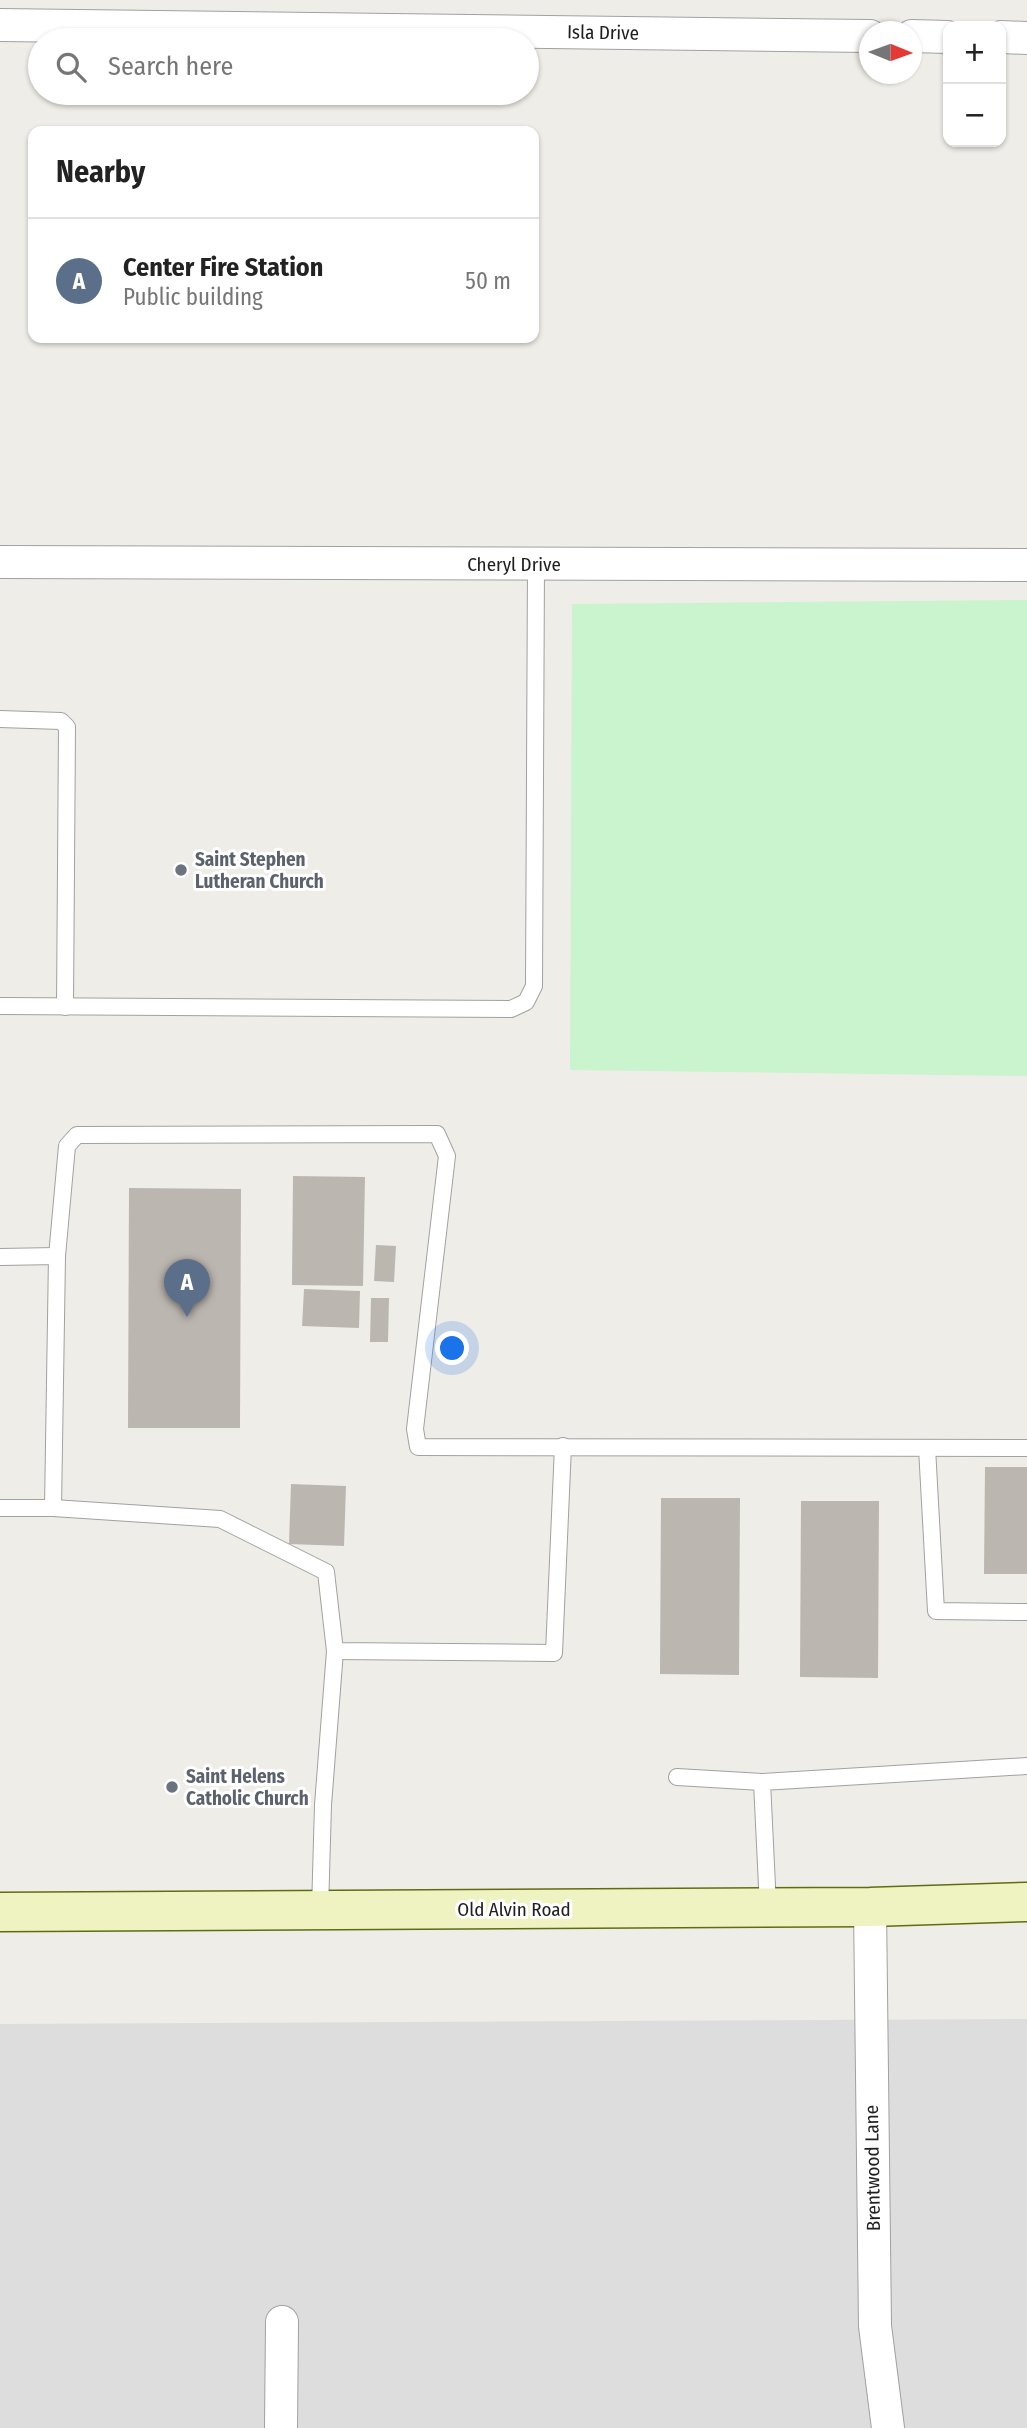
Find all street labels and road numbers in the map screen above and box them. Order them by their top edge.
street label: Isla Drive [567,20,639,45]
street label: Cheryl Drive [467,553,561,576]
street label: Old Alvin Road [457,1898,571,1921]
street label: Brentwood Lane [860,2105,885,2231]

